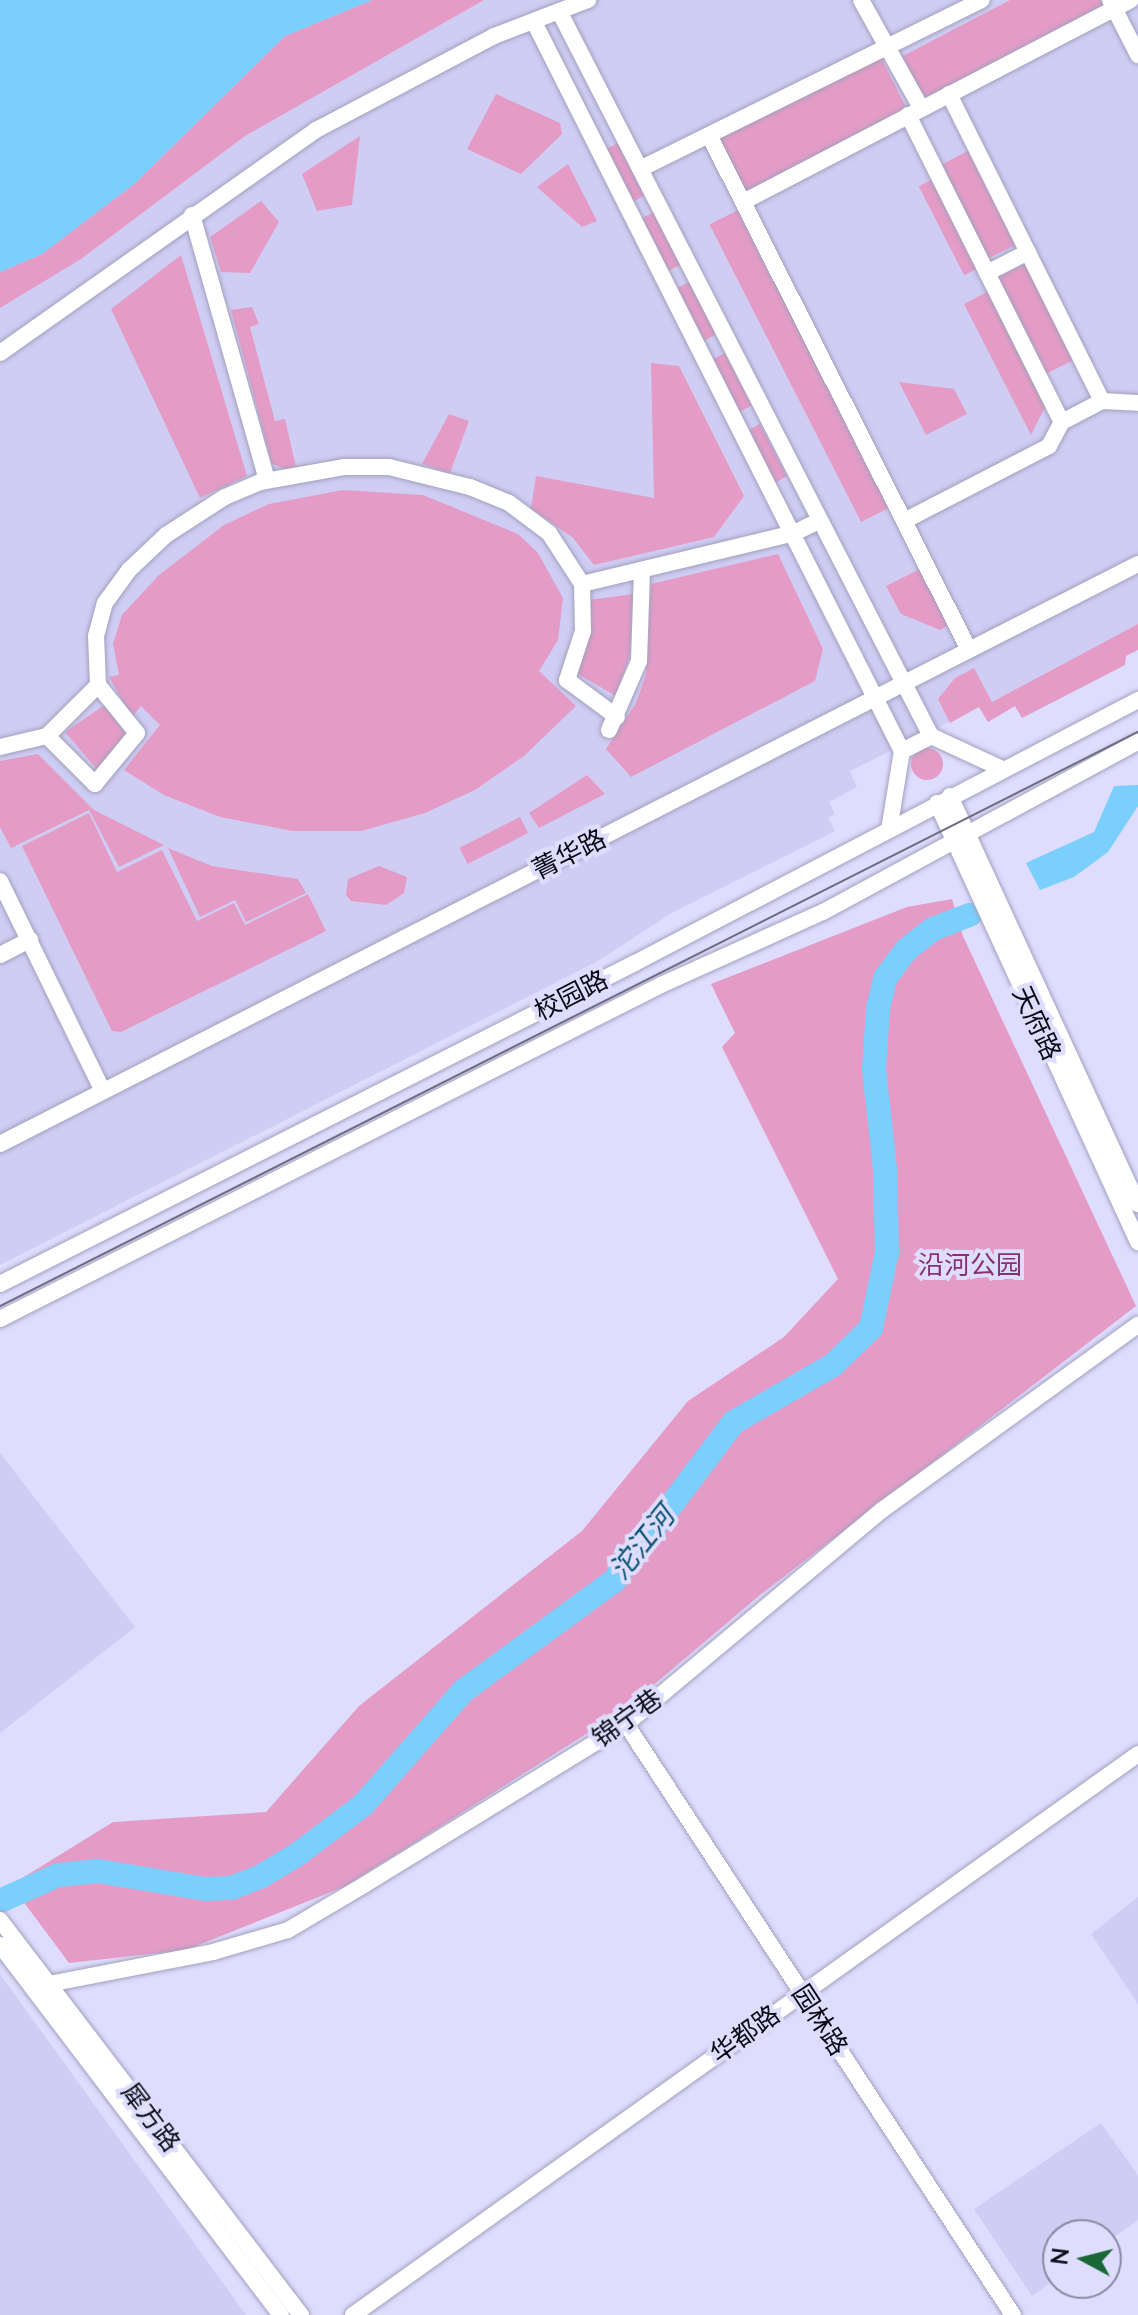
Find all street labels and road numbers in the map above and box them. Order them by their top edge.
street label: 菁华路 [527,822,611,886]
street label: 校园路 [529,963,613,1027]
street label: 天府路 [1006,981,1068,1065]
street label: 锦宁巷 [586,1682,668,1754]
street label: 园林路 [786,1979,854,2061]
street label: 华都路 [704,1998,786,2070]
street label: 犀方路 [115,2076,187,2158]

